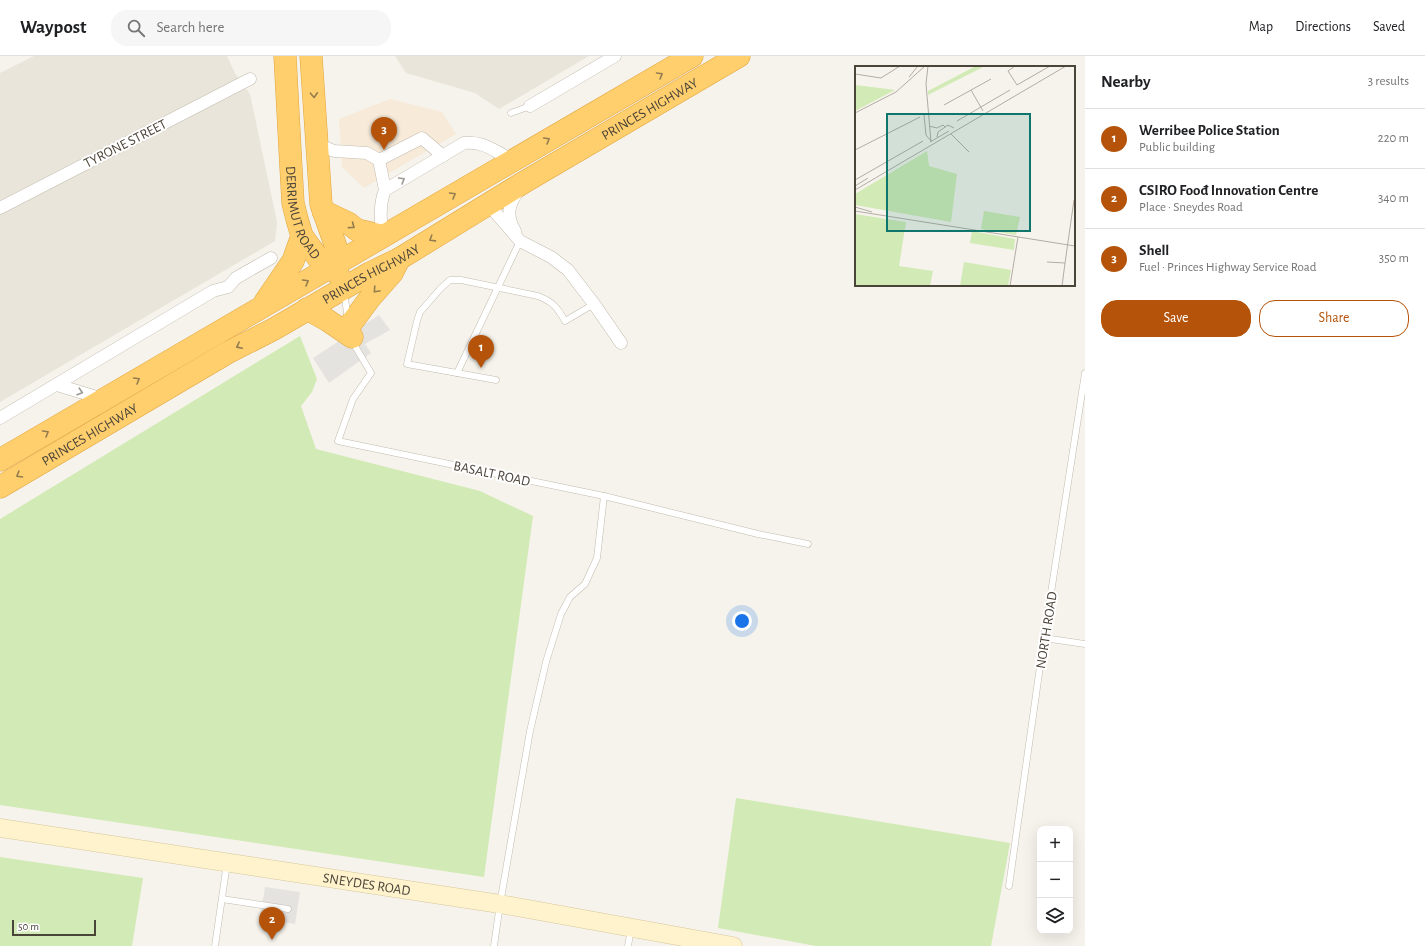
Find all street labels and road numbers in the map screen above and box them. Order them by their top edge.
street label: PRINCES HIGHWAY [600,75,701,143]
street label: TYRONE STREET [82,117,169,171]
street label: DERRIMUT ROAD [283,166,323,262]
street label: PRINCES HIGHWAY [320,242,423,307]
street label: PRINCES HIGHWAY [40,401,141,469]
street label: BASALT ROAD [452,459,531,489]
street label: NORTH ROAD [1034,591,1060,670]
street label: SNEYDES ROAD [322,871,411,898]

